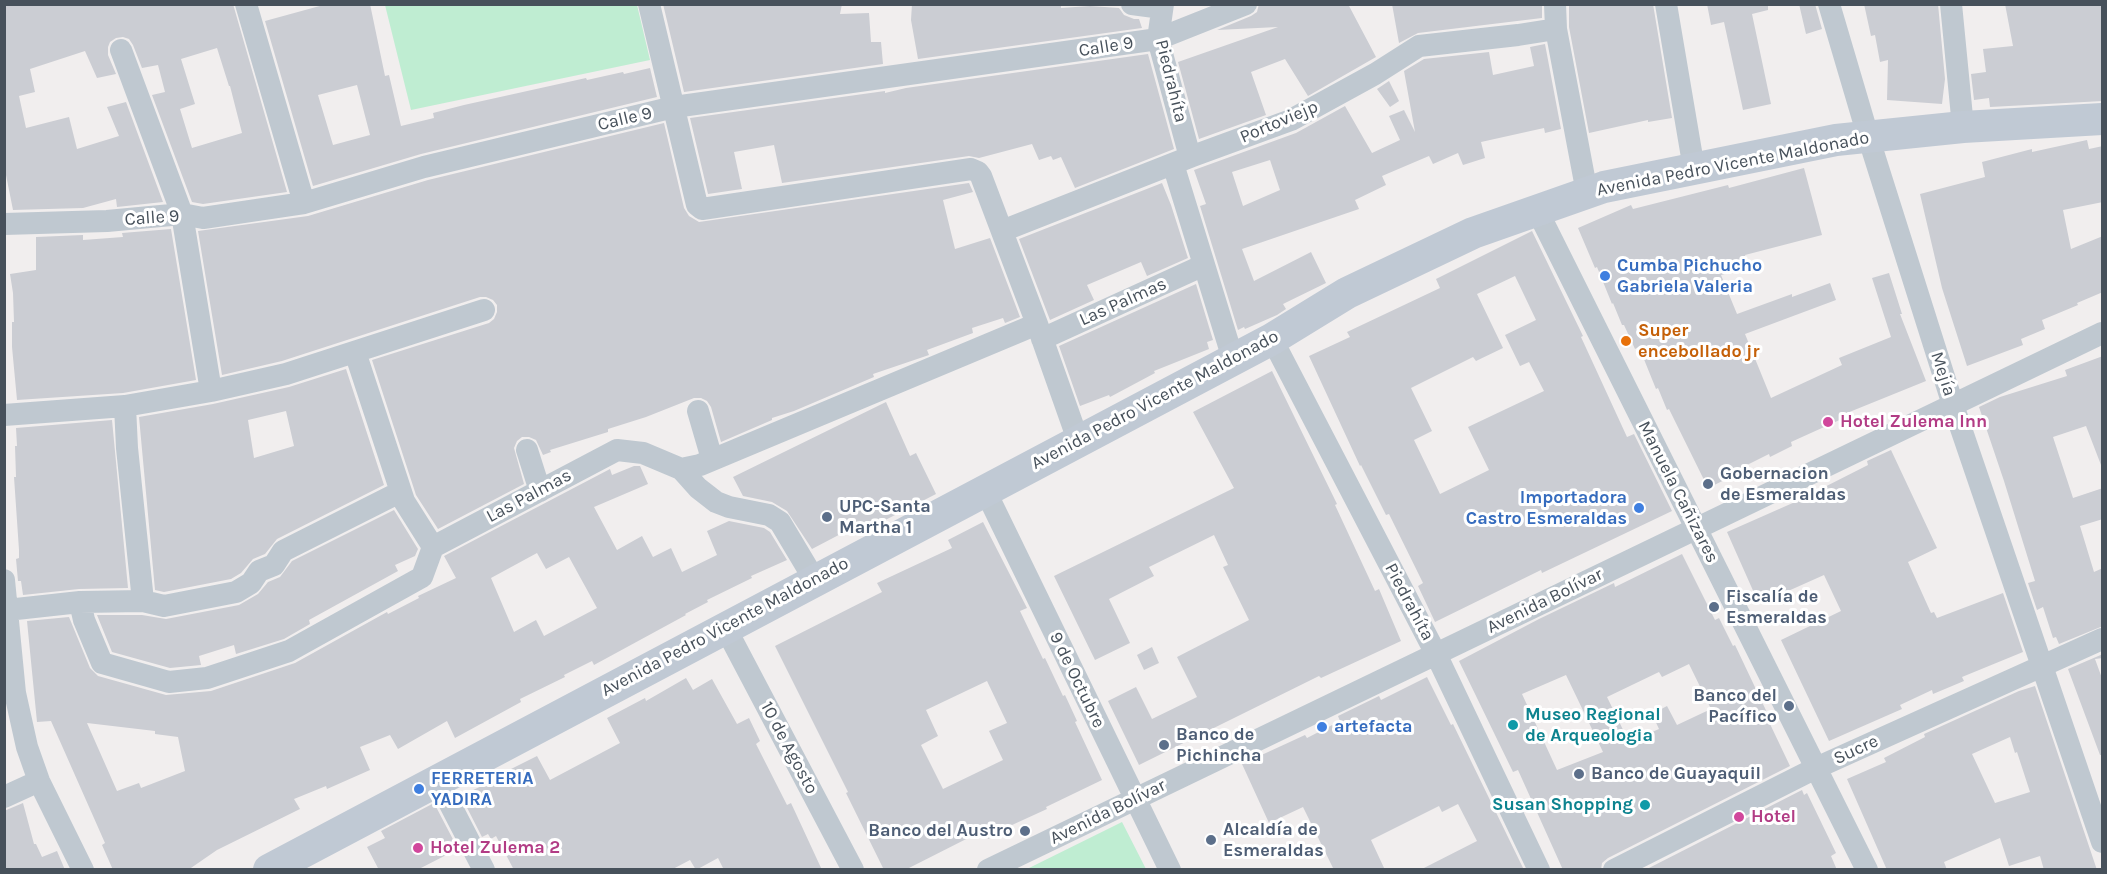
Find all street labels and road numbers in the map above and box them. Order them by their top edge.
street label: Calle 9 [1077,32,1135,62]
street label: Piedrahíta [1150,37,1192,125]
street label: Portoviejp [1237,96,1321,148]
street label: Calle 9 [596,102,654,136]
street label: Avenida Pedro Vicente Maldonado [1595,127,1871,201]
street label: Calle 9 [124,205,180,231]
street label: Las Palmas [1076,273,1170,331]
street label: Avenida Pedro Vicente Maldonado [1028,325,1282,475]
street label: Mejía [1926,349,1960,399]
street label: Manuela Cañizares [1633,418,1723,566]
street label: Las Palmas [483,465,575,527]
street label: Avenida Pedro Vicente Maldonado [598,552,852,702]
street label: Piedrahíta [1380,560,1438,644]
street label: Avenida Bolívar [1484,564,1606,638]
street label: 9 de Octubre [1045,629,1109,731]
street label: 10 de Agosto [756,698,822,798]
street label: Sucre [1830,730,1882,770]
street label: Avenida Bolívar [1047,775,1169,849]

